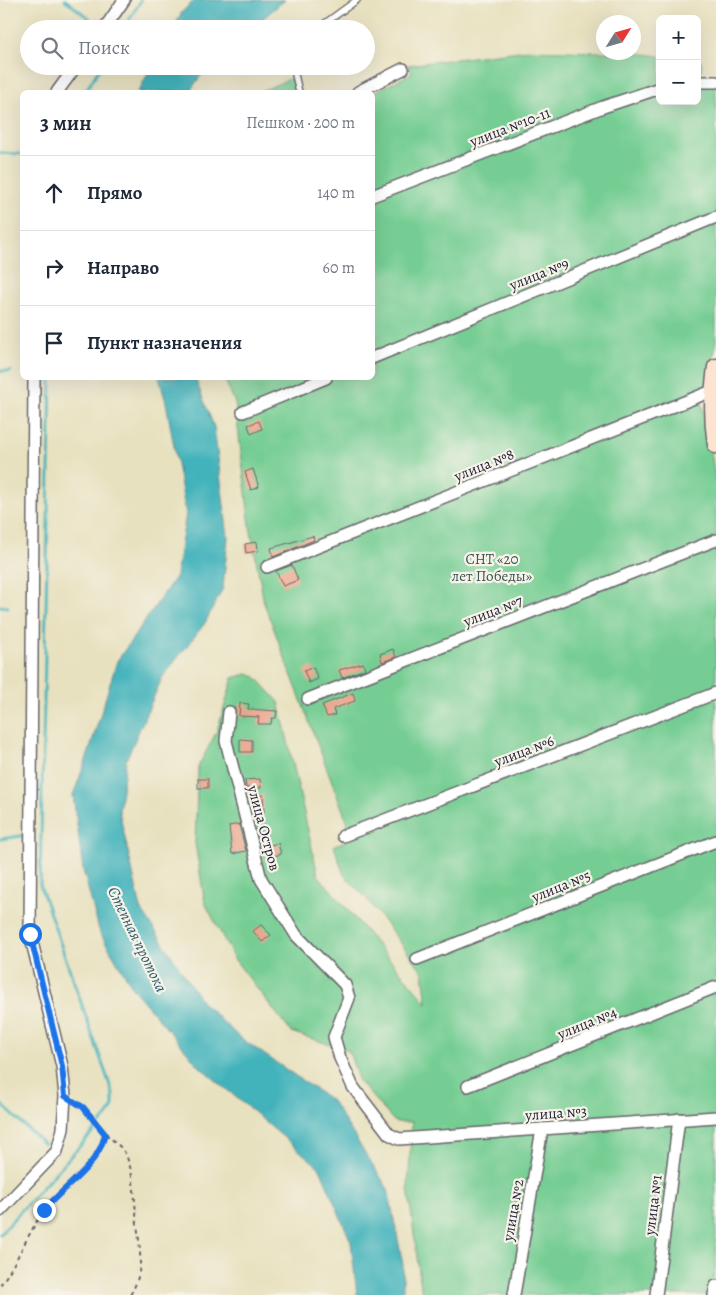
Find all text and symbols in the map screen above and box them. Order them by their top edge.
north arrow [596,15,641,60]
map controls [656,15,701,105]
button: + [656,15,701,60]
search box [20,20,375,75]
icon: search [38,34,66,62]
text: Поиск [78,35,130,61]
button: − [656,60,701,105]
street label: улица №10-11 [466,102,553,152]
text: 3 мин [40,109,92,137]
text: Пешком · 200 m [246,112,355,134]
icon: ahead [40,179,68,207]
text: Прямо [87,180,142,206]
text: 140 m [317,182,355,204]
street label: улица №9 [505,253,572,295]
icon: right [40,254,68,282]
text: Направо [87,255,159,281]
text: 60 m [323,257,355,279]
icon: arrive [40,329,68,357]
text: Пункт назначения [87,330,242,356]
street label: улица №8 [450,444,517,486]
park label: СНТ «20 лет Победы» [452,549,533,586]
street label: улица №7 [460,590,526,632]
street label: улица №6 [490,730,557,772]
street label: улица Остров [243,782,285,873]
street label: улица №5 [528,865,593,907]
water label: Степная протока [102,883,172,996]
route start [19,923,42,946]
street label: улица №4 [553,1002,620,1044]
street label: улица №3 [523,1101,588,1125]
street label: улица №1 [639,1174,667,1237]
street label: улица №2 [498,1177,528,1244]
route end [33,1199,56,1222]

